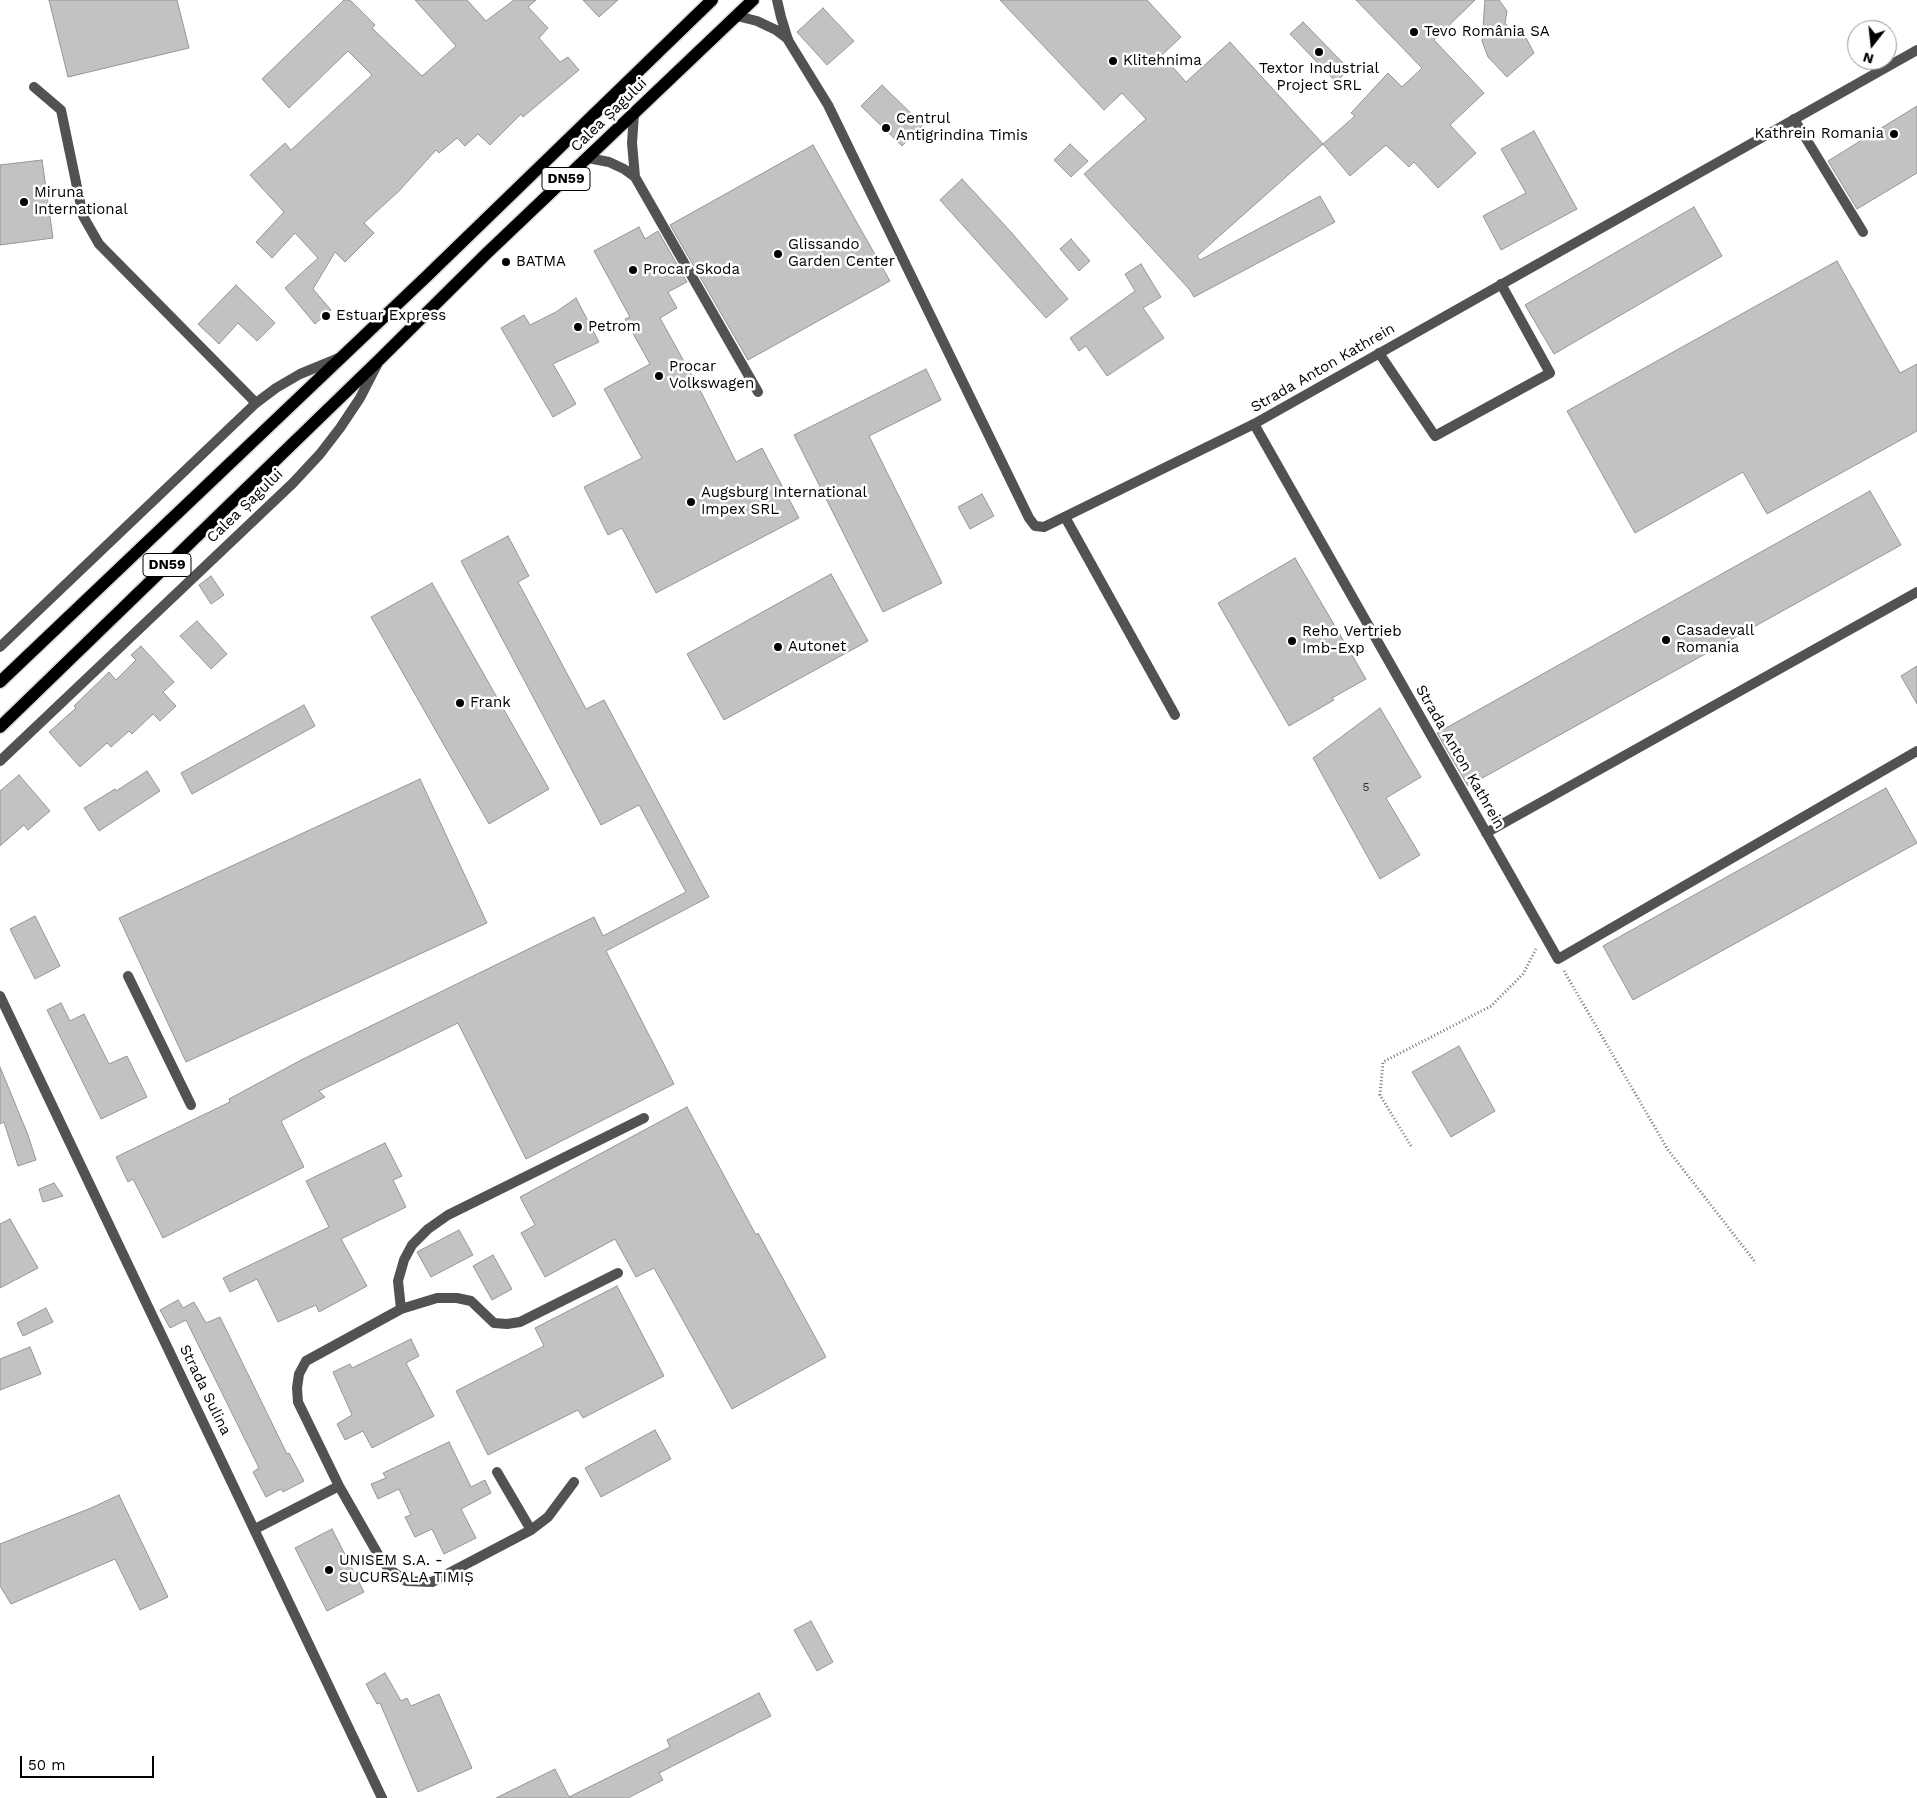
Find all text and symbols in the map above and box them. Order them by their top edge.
north arrow [1847,20,1897,70]
place label: Tevo România SA [1424,23,1550,41]
marker: Tevo România SA [1408,26,1420,38]
marker: Textor Industrial Project SRL [1313,46,1325,58]
text: N [1861,49,1875,68]
place label: Klitehnima [1123,52,1202,70]
marker: Klitehnima [1107,55,1119,67]
place label: Textor Industrial Project SRL [1259,60,1379,95]
street label: Calea Șagului [567,74,651,156]
place label: Centrul Antigrindina Timis [896,110,1028,145]
marker: Centrul Antigrindina Timis [880,122,892,134]
place label: Kathrein Romania [1754,125,1884,143]
marker: Kathrein Romania [1888,128,1900,140]
road number: DN59 [542,168,590,190]
place label: Miruna International [34,184,128,219]
marker: Miruna International [18,196,30,208]
place label: Glissando Garden Center [788,236,895,271]
marker: Glissando Garden Center [772,248,784,260]
place label: BATMA [516,253,566,271]
marker: BATMA [500,256,512,268]
place label: Procar Skoda [643,261,740,279]
marker: Procar Skoda [627,264,639,276]
place label: Estuar Express [336,307,446,325]
marker: Estuar Express [320,310,332,322]
place label: Petrom [588,318,641,336]
street label: Strada Anton Kathrein [1248,319,1398,417]
marker: Petrom [572,321,584,333]
place label: Procar Volkswagen [669,358,754,393]
marker: Procar Volkswagen [653,370,665,382]
street label: Calea Șagului [203,465,287,547]
place label: Augsburg International Impex SRL [701,484,867,519]
marker: Augsburg International Impex SRL [685,496,697,508]
road number: DN59 [143,554,191,576]
place label: Casadevall Romania [1676,622,1754,657]
place label: Reho Vertrieb Imb-Exp [1302,623,1402,658]
marker: Casadevall Romania [1660,634,1672,646]
marker: Reho Vertrieb Imb-Exp [1286,635,1298,647]
place label: Autonet [788,638,846,656]
marker: Autonet [772,641,784,653]
street label: Strada Anton Kathrein [1411,682,1509,832]
place label: Frank [470,694,511,712]
marker: Frank [454,697,466,709]
house number: 5 [1363,780,1369,794]
street label: Strada Sulina [175,1342,235,1438]
place label: UNISEM S.A. - SUCURSALA TIMIȘ [339,1552,474,1587]
marker: UNISEM S.A. - SUCURSALA TIMIȘ [323,1564,335,1576]
scale bar [22,1746,156,1778]
text: 50 m [28,1756,65,1774]

